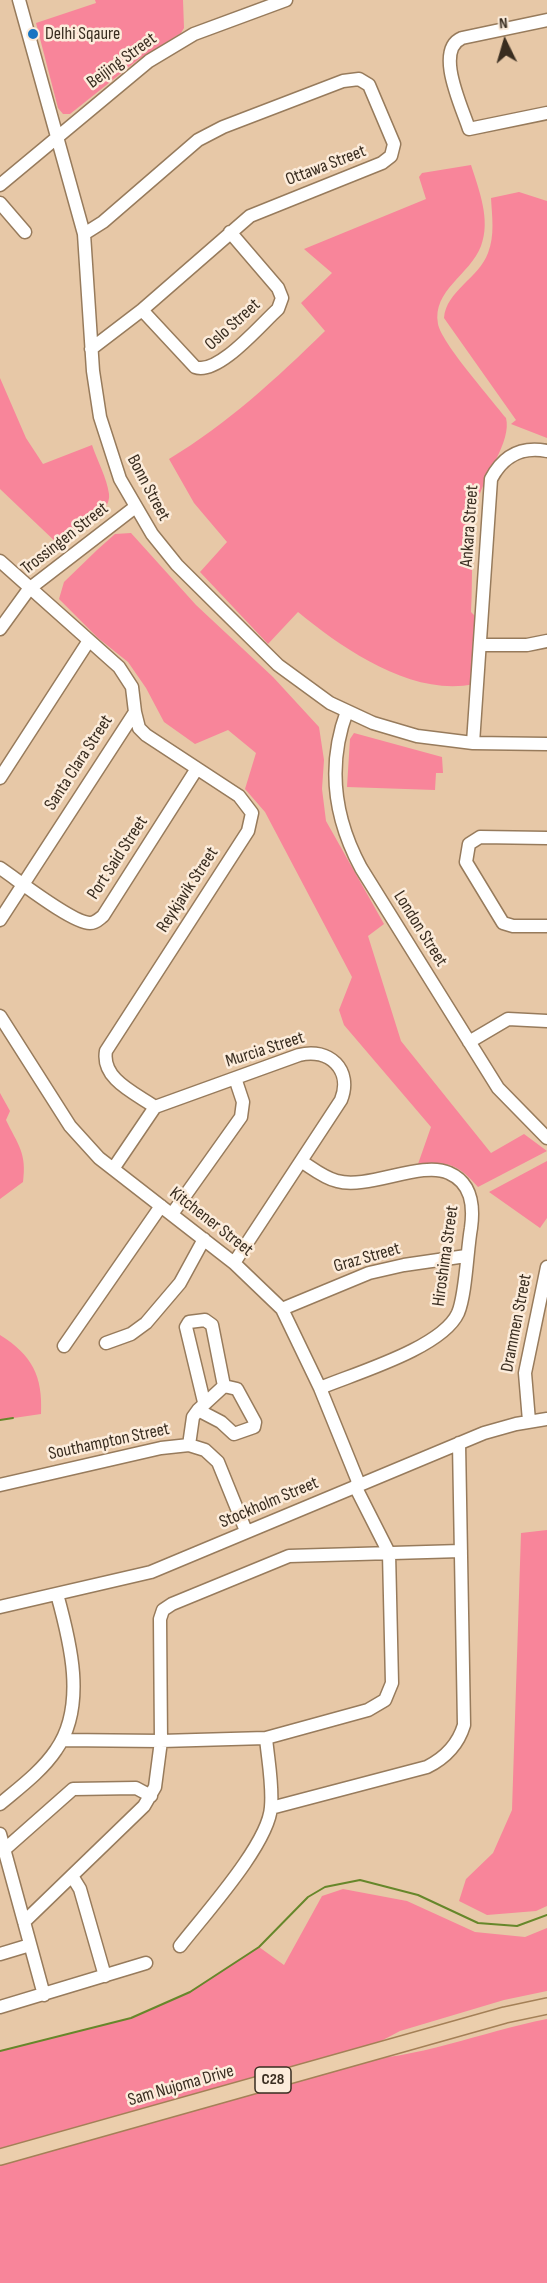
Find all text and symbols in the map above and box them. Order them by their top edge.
north arrow [475,12,535,72]
text: N [498,14,508,33]
place label: Delhi Sqaure [45,23,120,45]
marker: Delhi Sqaure [26,27,40,41]
street label: Beijing Street [83,28,161,94]
street label: Ottawa Street [283,141,369,191]
street label: Oslo Street [201,295,265,355]
street label: Bonn Street [122,451,174,525]
street label: Ankara Street [456,484,484,568]
street label: Trossingen Street [17,498,113,580]
street label: Santa Clara Street [40,711,118,815]
street label: Port Said Street [83,812,153,904]
street label: Reykjavik Street [153,843,223,937]
street label: London Street [388,887,452,971]
street label: Murcia Street [223,1027,307,1073]
street label: Kitchener Street [165,1183,257,1261]
street label: Hiroshima Street [428,1204,464,1308]
street label: Graz Street [331,1238,403,1278]
street label: Drammen Street [497,1272,537,1374]
street label: Southampton Street [47,1419,171,1465]
street label: Stockholm Street [216,1472,322,1534]
street label: Sam Nujoma Drive [126,2061,236,2111]
road number: C28 [255,2067,291,2093]

